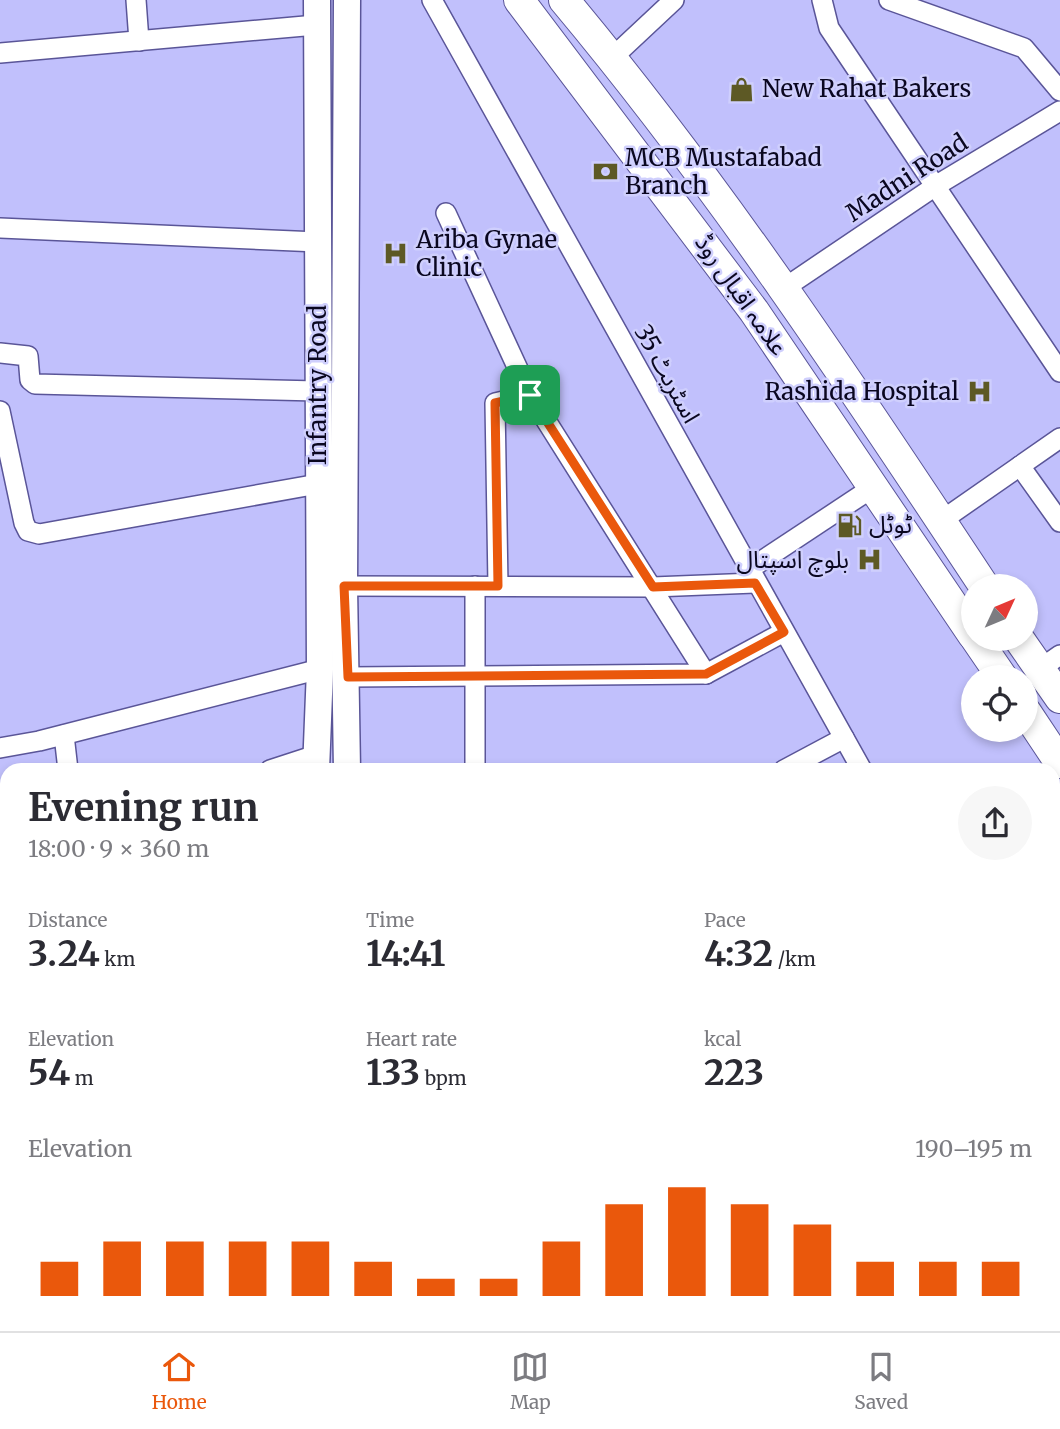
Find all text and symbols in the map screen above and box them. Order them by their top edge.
place label: New Rahat Bakers [762,73,971,104]
shop icon: New Rahat Bakers [728,75,756,103]
street label: Madni Road [840,127,973,228]
place label: MCB Mustafabad Branch [625,142,822,201]
bank icon: MCB Mustafabad Branch [591,158,619,186]
place label: Ariba Gynae Clinic [415,224,557,283]
street label: علامہ اقبال روڈ [688,228,795,361]
hospital icon: Ariba Gynae Clinic [382,240,410,268]
street label: Infantry Road [302,305,333,465]
street label: اسٹریٹ 35 [628,319,707,428]
pin [500,365,560,425]
icon: arrive [511,376,549,414]
place label: Rashida Hospital [765,376,959,407]
hospital icon: Rashida Hospital [965,378,993,406]
place label: ٹوٹل [869,509,912,540]
fuel station icon: ٹوٹل [835,511,863,539]
place label: بلوچ اسپتال [736,544,849,577]
hospital icon: بلوچ اسپتال [855,546,883,574]
north arrow [961,574,1038,651]
map controls [961,574,1038,742]
button: locate [961,665,1038,742]
text: Evening run [28,784,259,831]
button: share [958,786,1032,860]
text: 18:00 · 9 × 360 m [28,834,209,863]
text: Distance [28,908,107,932]
text: Time [366,908,414,932]
text: Pace [704,908,746,932]
text: 3.24 [28,932,100,976]
text: 14:41 [366,932,445,976]
text: 4:32 [704,932,773,976]
text: km [100,947,135,971]
text: /km [773,947,816,971]
text: Elevation [28,1027,114,1051]
text: Heart rate [366,1027,457,1051]
text: kcal [704,1027,741,1051]
text: 54 [28,1051,70,1095]
text: 133 [366,1051,420,1095]
text: 223 [704,1051,764,1095]
text: m [70,1066,94,1090]
text: bpm [420,1066,467,1090]
text: Elevation [28,1134,132,1163]
text: 190–195 m [915,1134,1032,1163]
tab: Home [152,1348,207,1414]
tab: Map [510,1348,551,1414]
tab: Saved [854,1348,908,1414]

